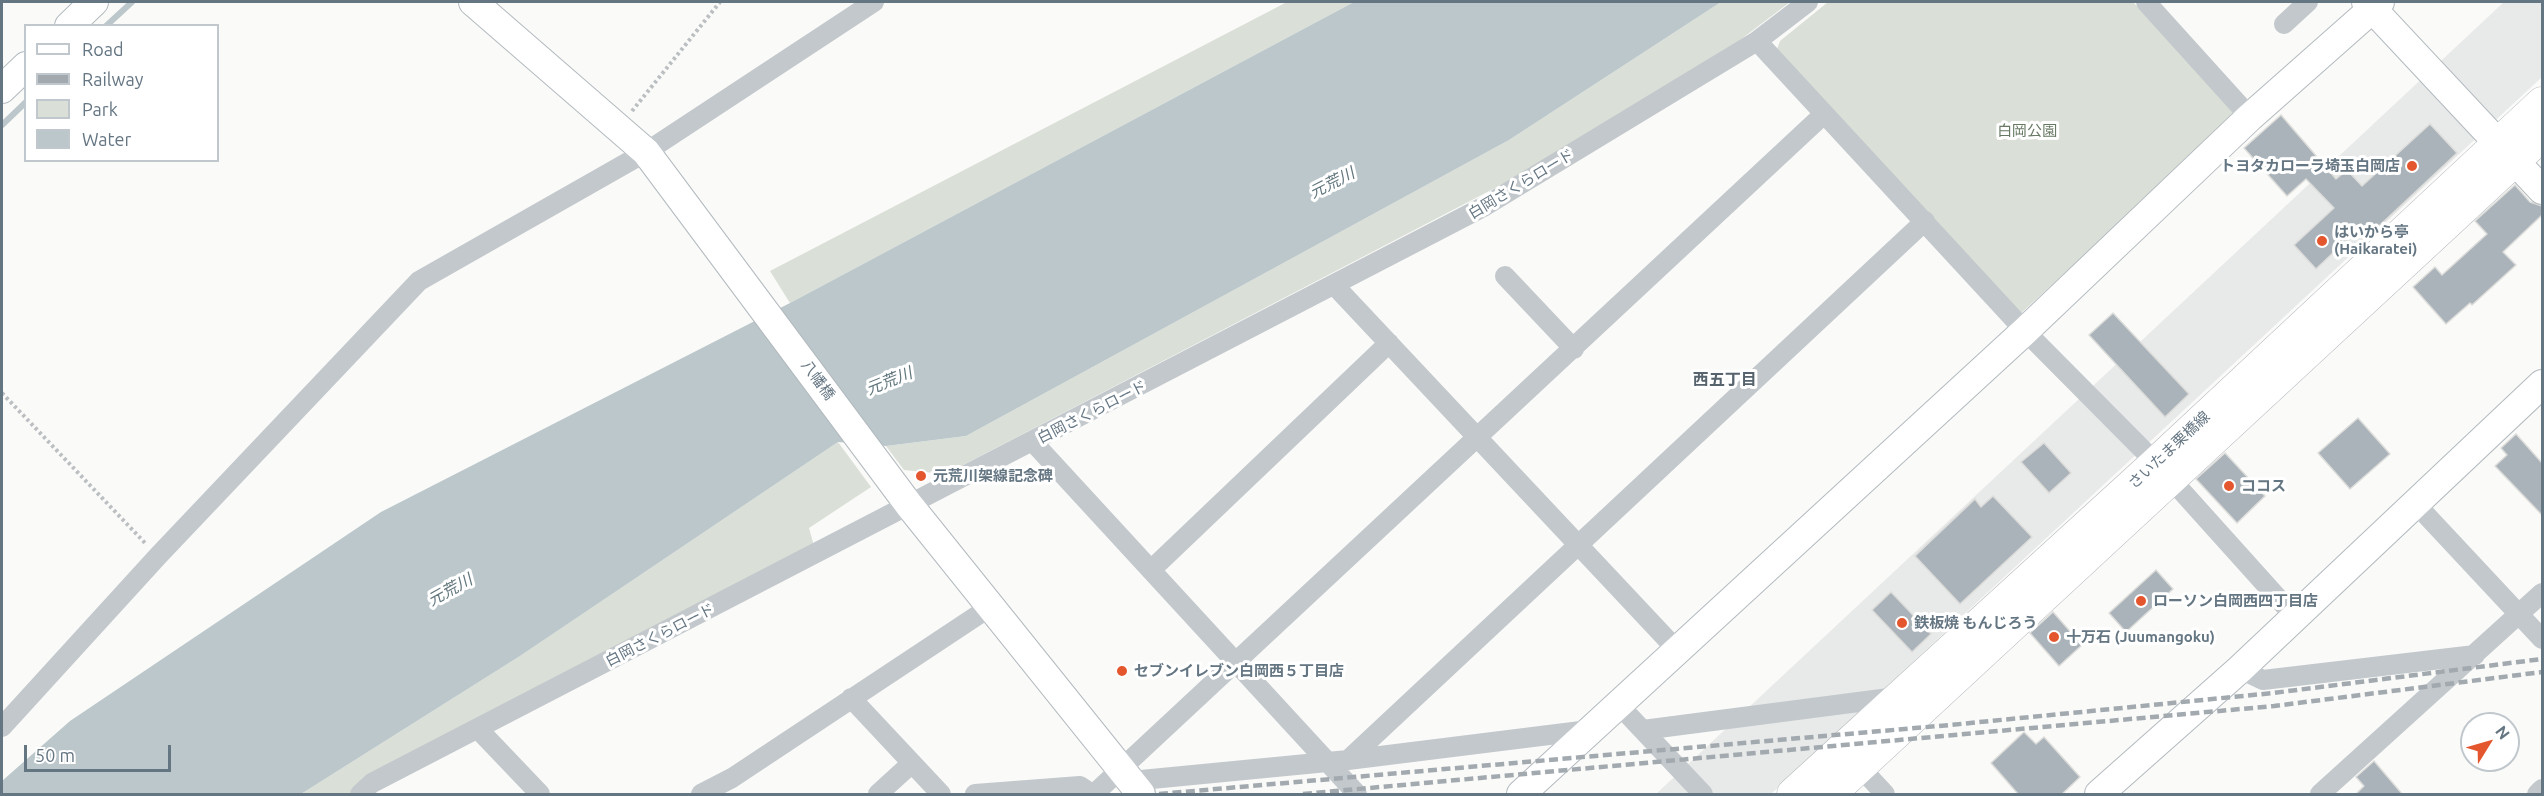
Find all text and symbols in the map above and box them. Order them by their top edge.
legend [24,24,219,162]
text: Road [82,39,124,59]
text: Railway [82,69,143,89]
text: Park [82,99,118,119]
park label: 白岡公園 [1997,122,2057,140]
text: Water [82,129,131,149]
street label: 白岡さくらロード [1465,145,1577,223]
place label: トヨタカローラ埼玉白岡店 [2220,157,2400,175]
marker: トヨタカローラ埼玉白岡店 [2405,159,2419,173]
water label: 元荒川 [1306,164,1358,202]
place label: はいから亭 (Haikaratei) [2334,223,2417,258]
marker: はいから亭 (Haikaratei) [2315,234,2329,248]
street label: 八幡橋 [797,357,839,403]
water label: 元荒川 [863,363,915,399]
district label: 西五丁目 [1693,370,1757,390]
street label: 白岡さくらロード [1034,377,1150,447]
street label: さいたま栗橋線 [2124,408,2214,492]
place label: 元荒川架線記念碑 [933,467,1053,485]
marker: 元荒川架線記念碑 [914,469,928,483]
place label: ココス [2241,477,2286,495]
marker: ココス [2222,479,2236,493]
water label: 元荒川 [424,570,476,610]
place label: ローソン白岡西四丁目店 [2153,592,2318,610]
marker: ローソン白岡西四丁目店 [2134,594,2148,608]
street label: 白岡さくらロード [602,600,718,670]
place label: 鉄板焼 もんじろう [1914,614,2038,632]
marker: 鉄板焼 もんじろう [1895,616,1909,630]
place label: 十万石 (Juumangoku) [2066,628,2215,646]
marker: 十万石 (Juumangoku) [2047,630,2061,644]
place label: セブンイレブン白岡西５丁目店 [1134,662,1344,680]
marker: セブンイレブン白岡西５丁目店 [1115,664,1129,678]
north arrow [2460,712,2520,772]
text: N [2492,722,2514,743]
scale bar [27,733,174,771]
text: 50 m [35,745,75,765]

